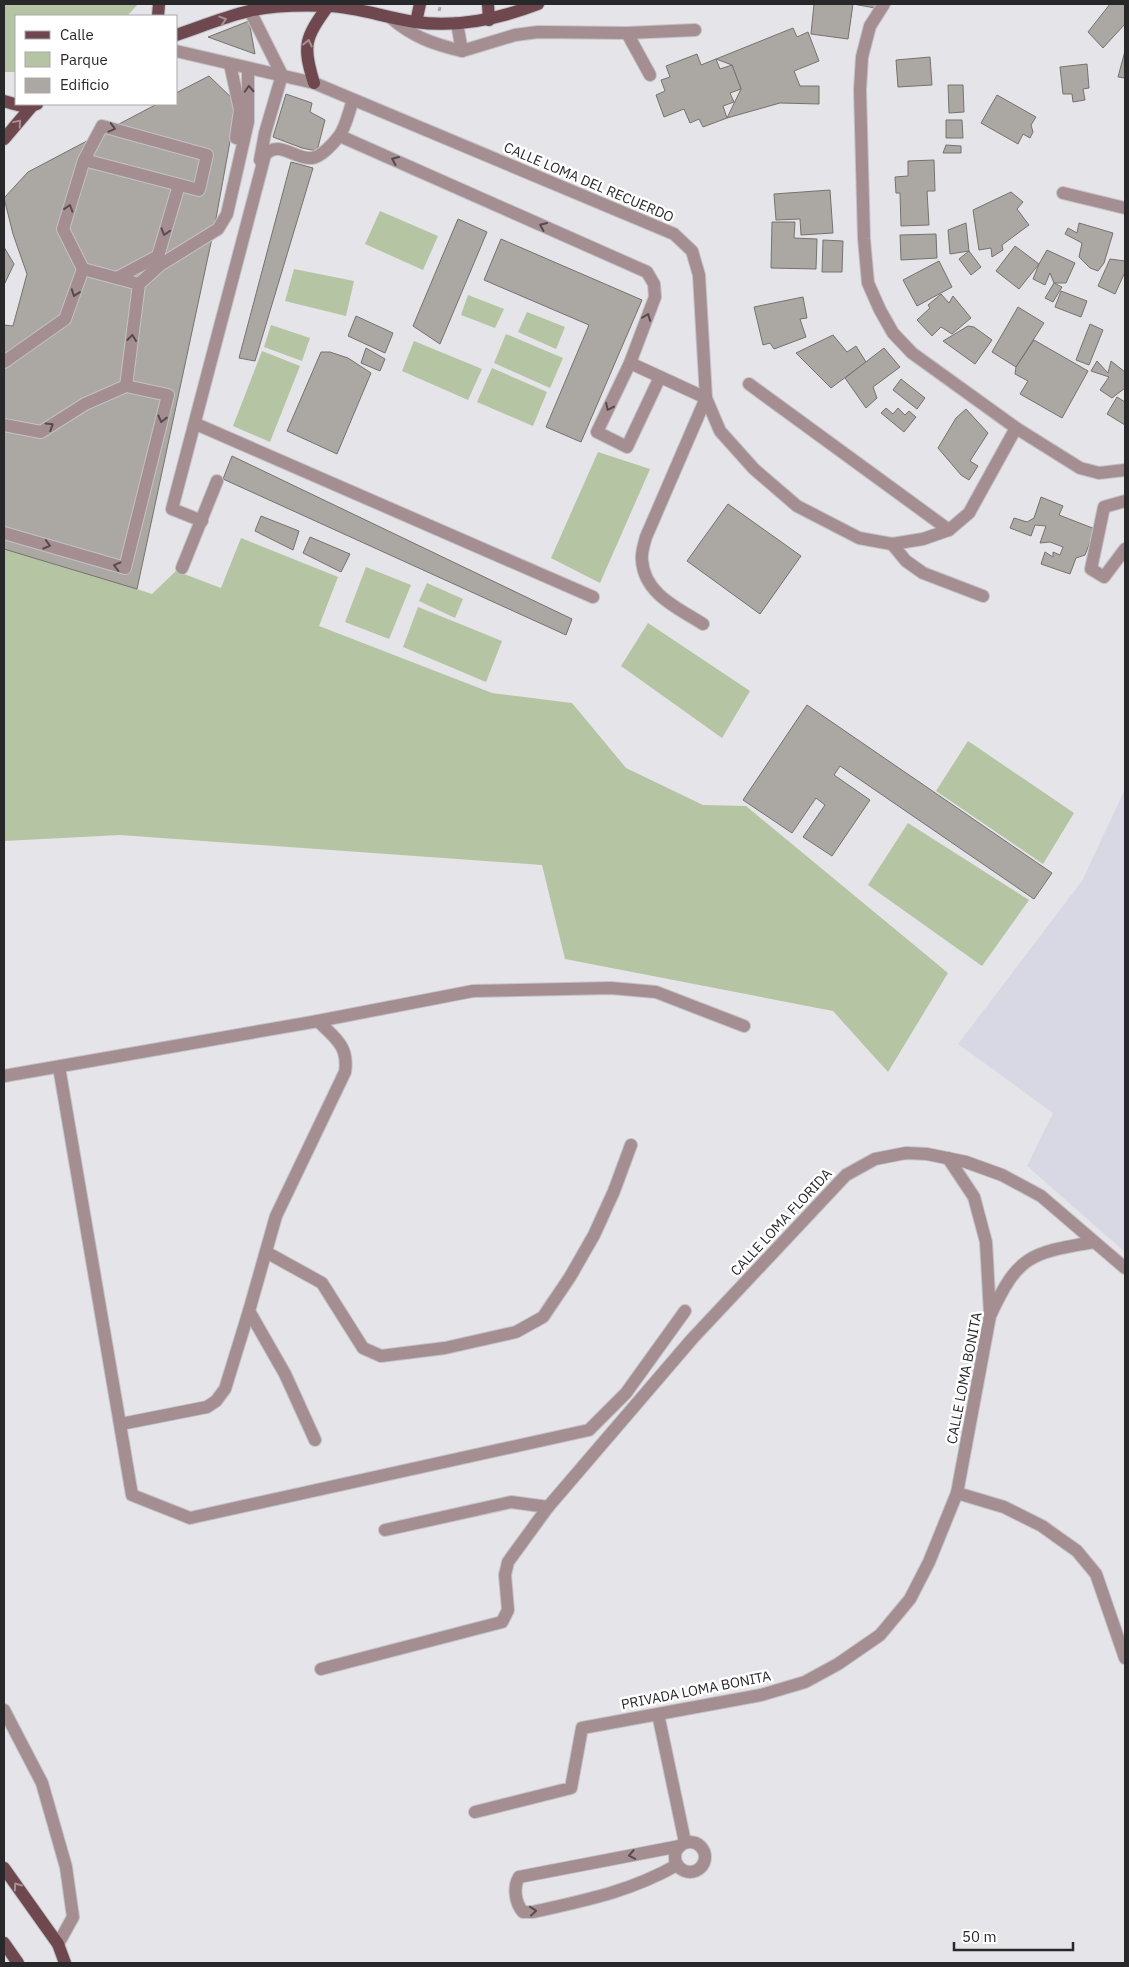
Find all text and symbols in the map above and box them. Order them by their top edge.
legend [15,15,178,105]
one-way arrow [218,15,226,25]
text: Calle [60,25,94,44]
one-way arrow [302,38,313,47]
text: Parque [60,50,108,69]
text: Edificio [60,75,109,94]
one-way arrow [243,85,254,93]
one-way arrow [12,119,21,128]
one-way arrow [107,122,116,133]
street label: CALLE LOMA DEL RECUERDO [501,138,677,226]
one-way arrow [391,156,400,166]
one-way arrow [64,205,74,213]
one-way arrow [539,222,548,232]
one-way arrow [161,227,171,236]
one-way arrow [71,288,81,297]
one-way arrow [641,314,651,322]
one-way arrow [127,333,137,342]
one-way arrow [605,402,615,411]
one-way arrow [157,414,168,423]
one-way arrow [45,423,54,432]
one-way arrow [43,540,51,550]
one-way arrow [113,561,121,572]
street label: CALLE LOMA FLORIDA [727,1165,835,1279]
street label: CALLE LOMA BONITA [942,1311,986,1445]
street label: PRIVADA LOMA BONITA [620,1667,772,1713]
one-way arrow [627,1849,636,1860]
one-way arrow [14,1883,23,1892]
one-way arrow [529,1906,537,1917]
scale bar [954,1920,1073,1952]
text: 50 m [962,1927,997,1946]

